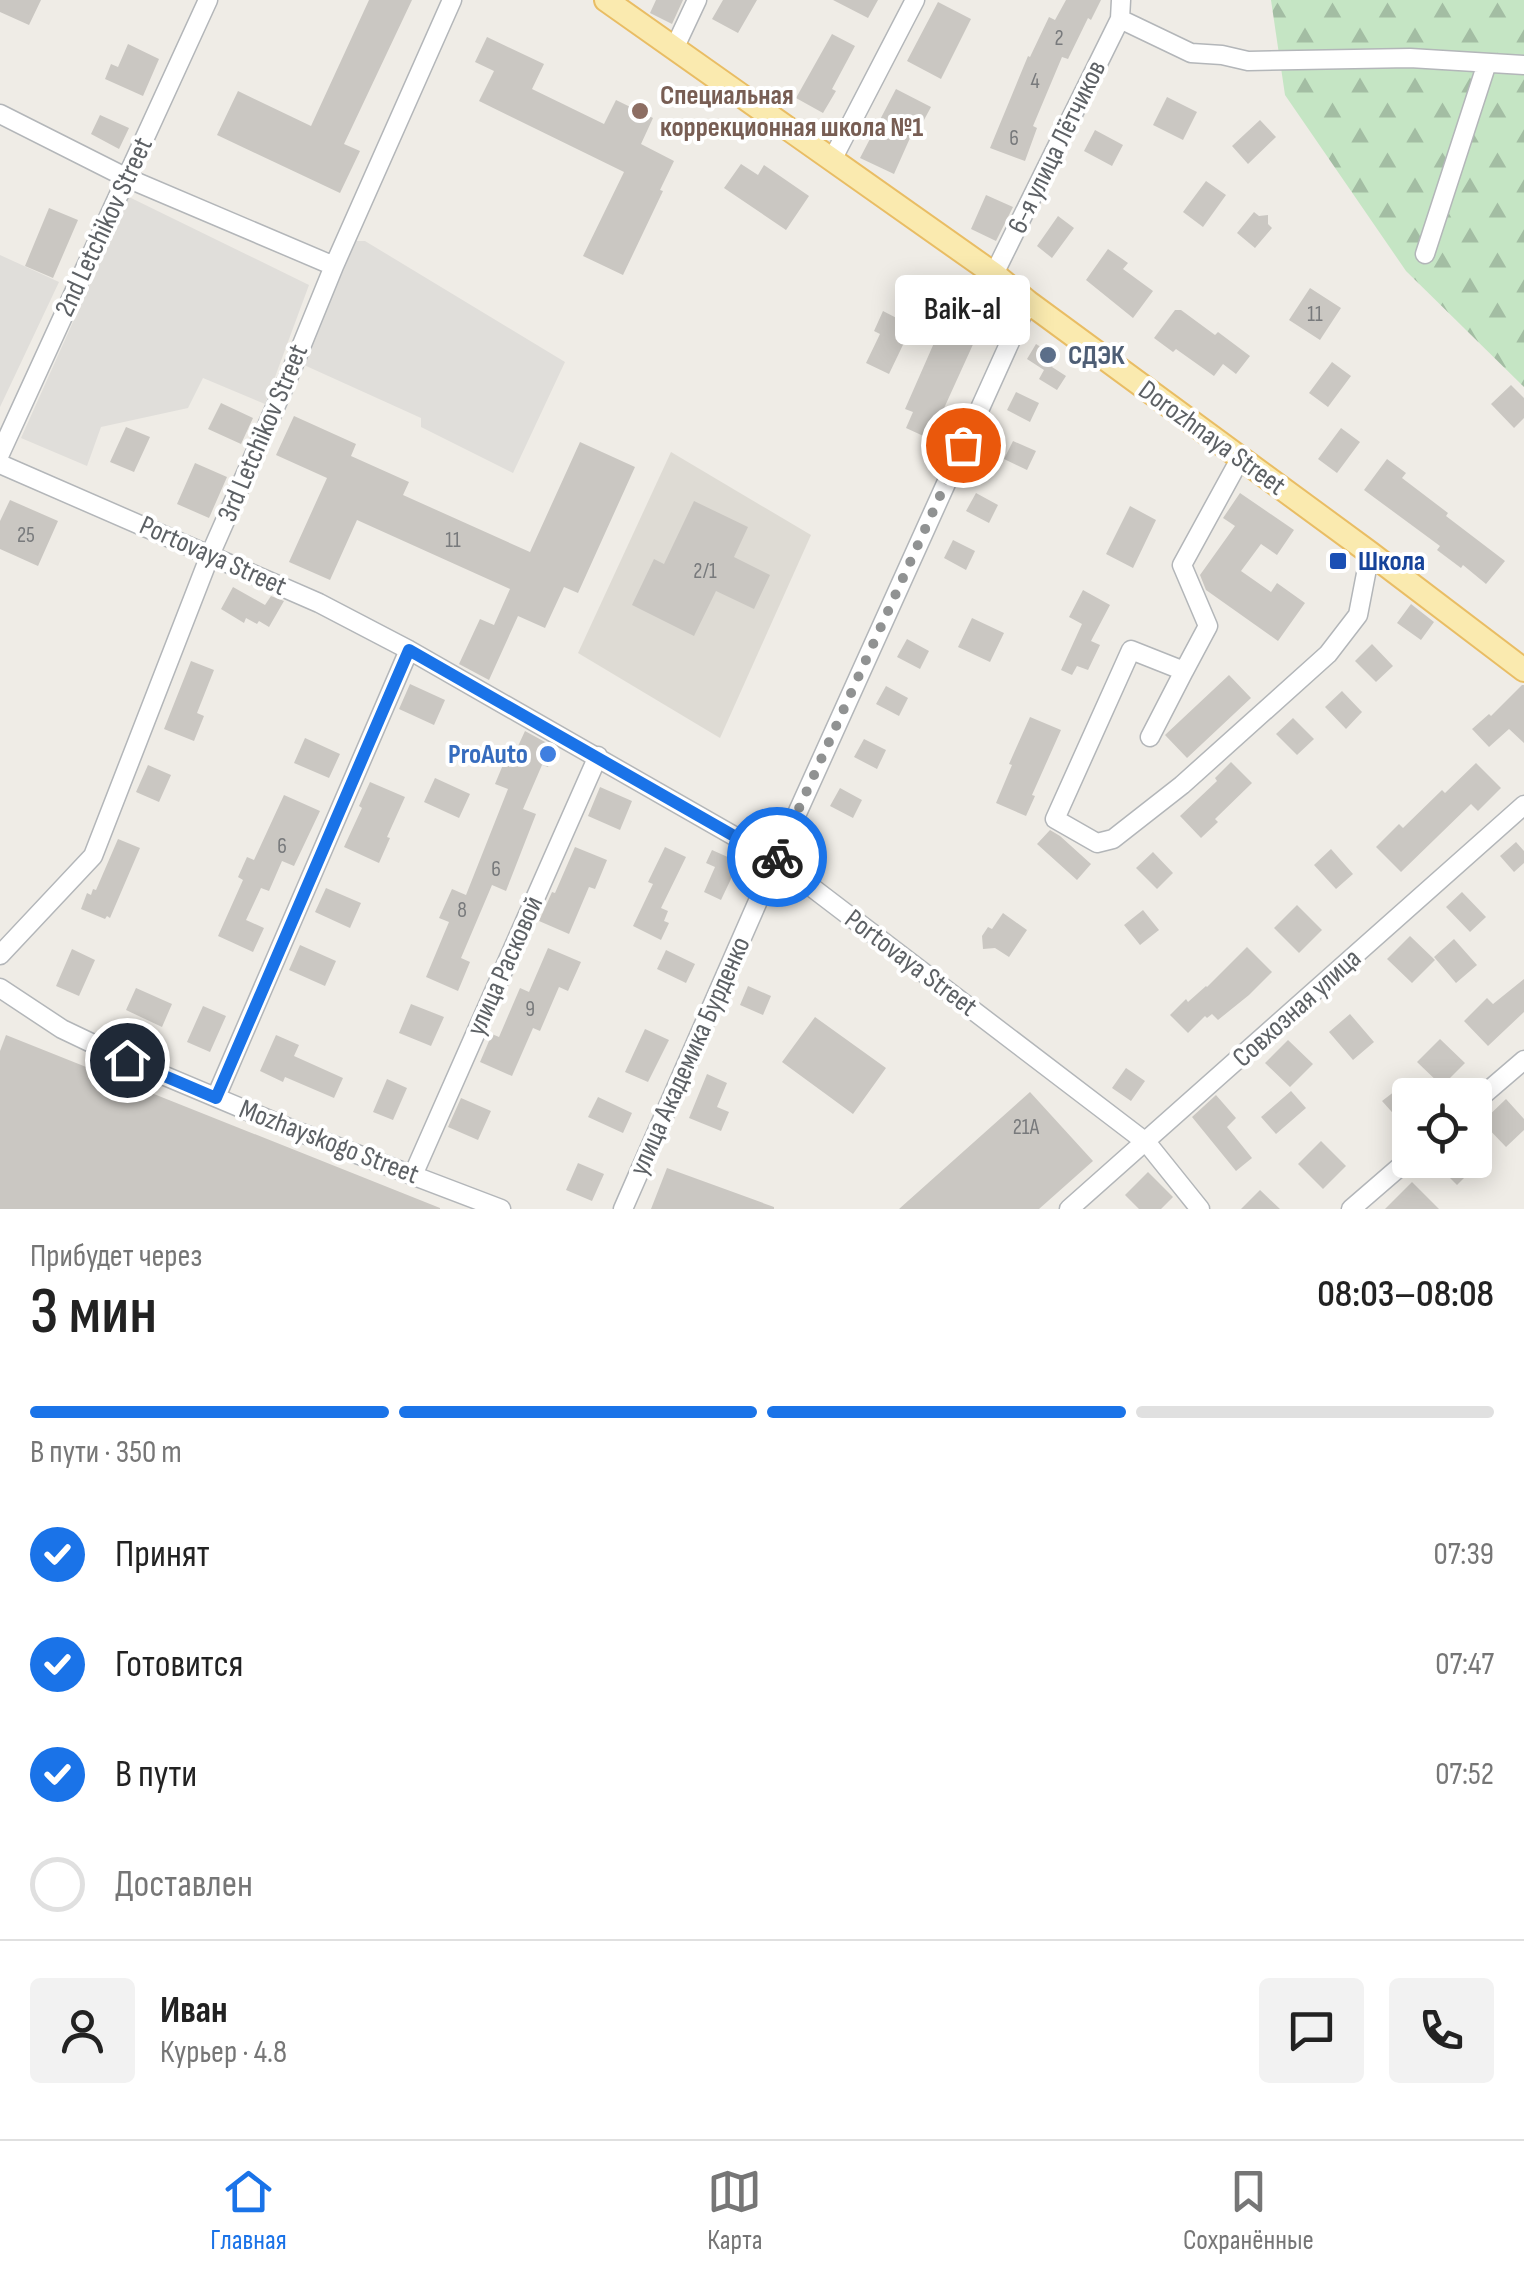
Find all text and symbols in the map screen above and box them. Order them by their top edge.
house number: 2 [1054,25,1064,52]
street label: 6-я улица Лётчиков [1001,55,1113,239]
house number: 4 [1030,68,1040,95]
place label: Специальная коррекционная школа №1 [660,79,923,144]
marker: Специальная коррекционная школа №1 [629,100,651,122]
house number: 6 [1009,125,1019,152]
street label: 2nd Letchikov Street [48,132,160,322]
callout: Baik-al [896,275,1030,345]
text: Baik-al [924,290,1001,329]
house number: 11 [1307,301,1323,328]
street label: 3rd Letchikov Street [211,339,315,527]
place label: СДЭК [1068,339,1125,372]
marker: СДЭК [1037,344,1059,366]
street label: Dorozhnaya Street [1132,374,1292,502]
pin [921,403,1006,488]
icon: bag [936,418,991,473]
street label: Portovaya Street [134,509,292,603]
house number: 25 [17,522,35,549]
house number: 11 [445,527,461,554]
place label: Школа [1358,545,1425,578]
marker: Школа [1327,550,1349,572]
house number: 2/1 [693,558,717,585]
place label: ProAuto [448,738,528,771]
marker: ProAuto [537,743,559,765]
courier [727,807,827,907]
icon: bike [750,830,805,885]
house number: 6 [277,833,287,860]
house number: 6 [491,856,501,883]
street label: улица Расковой [460,891,550,1041]
house number: 8 [457,897,467,924]
street label: Portovaya Street [838,903,984,1023]
street label: улица Академика Бурденко [623,932,757,1180]
street label: Совхозная улица [1226,942,1368,1074]
house number: 9 [525,996,535,1023]
pin [85,1018,170,1103]
icon: home [100,1033,155,1088]
map controls [1392,1078,1492,1178]
button: locate [1392,1078,1492,1178]
street label: Mozhayskogo Street [235,1093,423,1191]
house number: 21А [1013,1114,1040,1141]
text: Прибудет через [30,1237,202,1276]
text: 08:03–08:08 [1317,1272,1494,1317]
text: 3 мин [30,1274,157,1352]
text: В пути · 350 m [30,1433,182,1472]
icon: check [30,1527,85,1582]
text: Принят [115,1532,210,1577]
text: 07:39 [1434,1535,1494,1574]
icon: check [30,1637,85,1692]
text: Готовится [115,1642,244,1687]
text: 07:47 [1435,1645,1494,1684]
icon: check [30,1747,85,1802]
text: В пути [115,1752,197,1797]
text: 07:52 [1435,1755,1494,1794]
text: Доставлен [115,1862,253,1907]
button: person [30,1978,135,2083]
button: chat [1259,1978,1364,2083]
button: phone [1389,1978,1494,2083]
text: Иван [160,1988,228,2033]
text: Курьер · 4.8 [160,2033,287,2072]
tab: Главная [210,2164,287,2257]
tab: Карта [707,2164,762,2257]
tab: Сохранённые [1183,2164,1314,2257]

